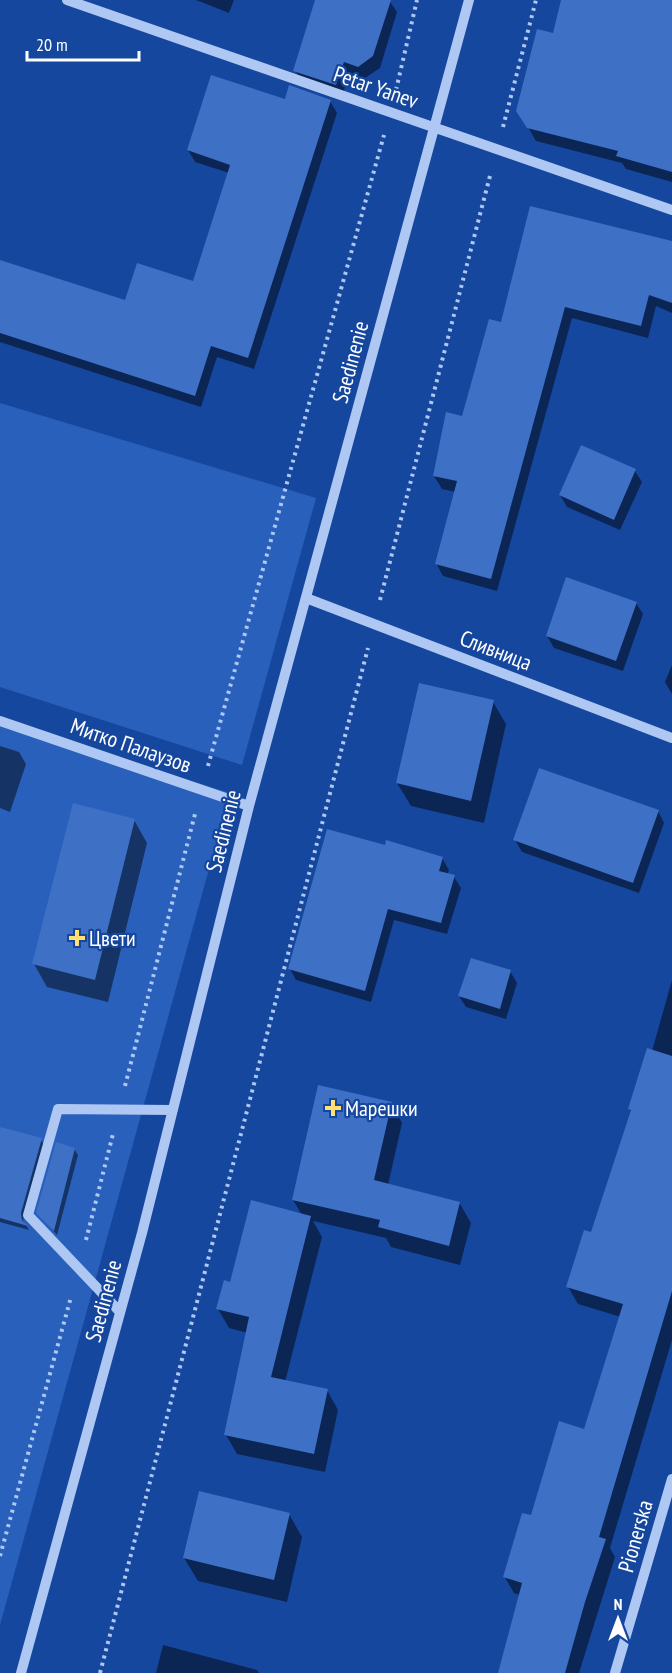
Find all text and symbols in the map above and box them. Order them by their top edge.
scale bar [27,24,140,62]
text: 20 m [36,33,68,56]
street label: Petar Yanev [330,59,423,115]
street label: Saedinenie [326,318,374,406]
street label: Сливница [456,624,536,676]
street label: Митко Палаузов [67,711,195,779]
street label: Saedinenie [199,787,247,875]
place label: Цвети [89,924,136,952]
marker: Цвети [70,931,84,945]
place label: Марешки [345,1094,418,1122]
marker: Марешки [326,1101,340,1115]
street label: Saedinenie [79,1257,127,1345]
street label: Pionerska [611,1497,659,1575]
north arrow [588,1589,648,1649]
text: N [614,1594,622,1614]

